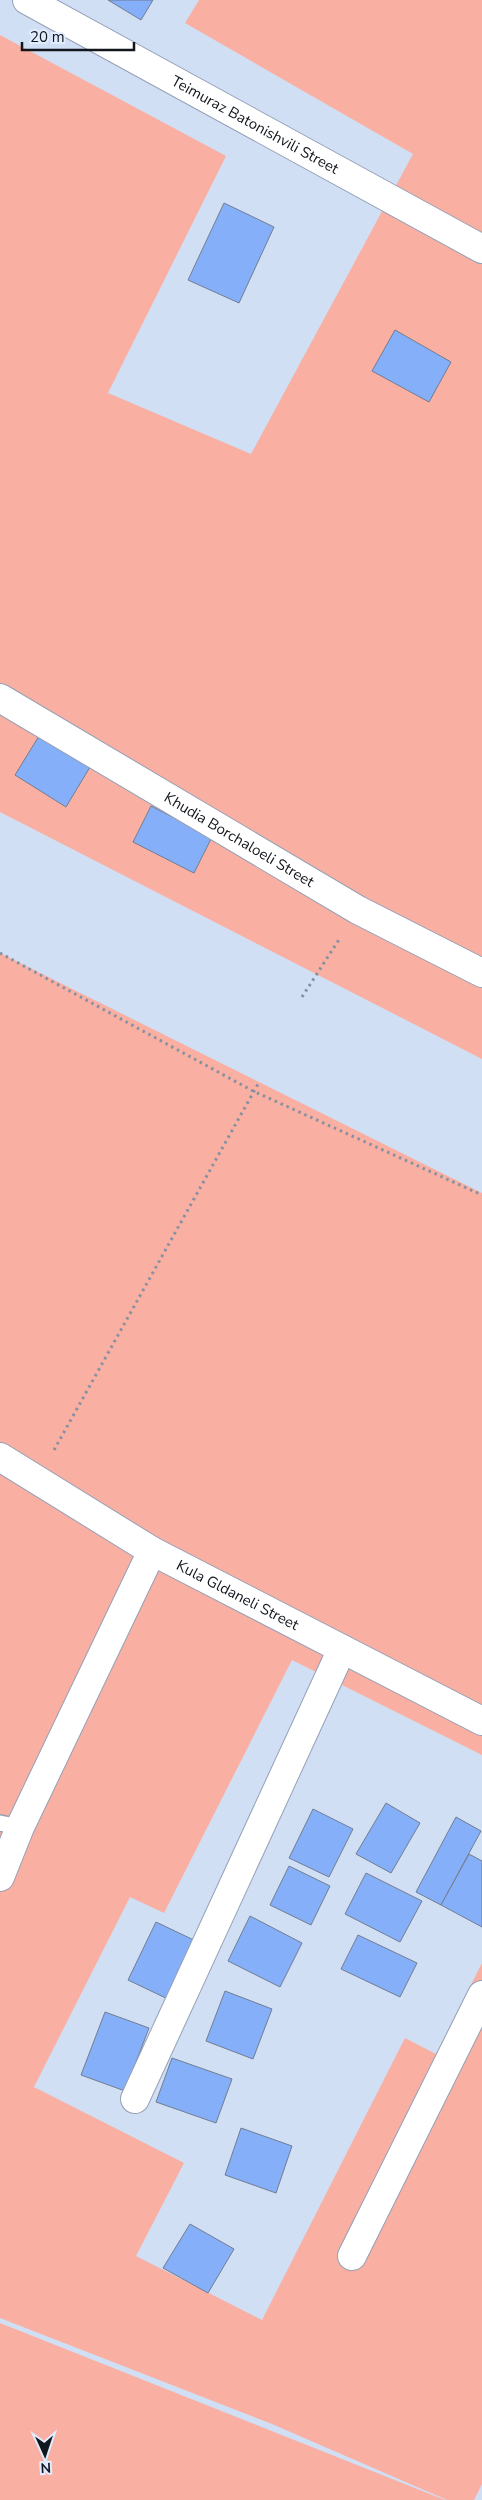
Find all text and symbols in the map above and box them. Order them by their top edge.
scale bar [22,20,135,52]
text: 20 m [30,27,65,47]
street label: Teimuraz Batonishvili Street [168,71,343,179]
street label: Khudia Borchaloeli Street [161,787,319,892]
street label: Kula Gldaneli Street [173,1555,303,1635]
north arrow [20,2430,70,2480]
text: N [40,2458,51,2477]

